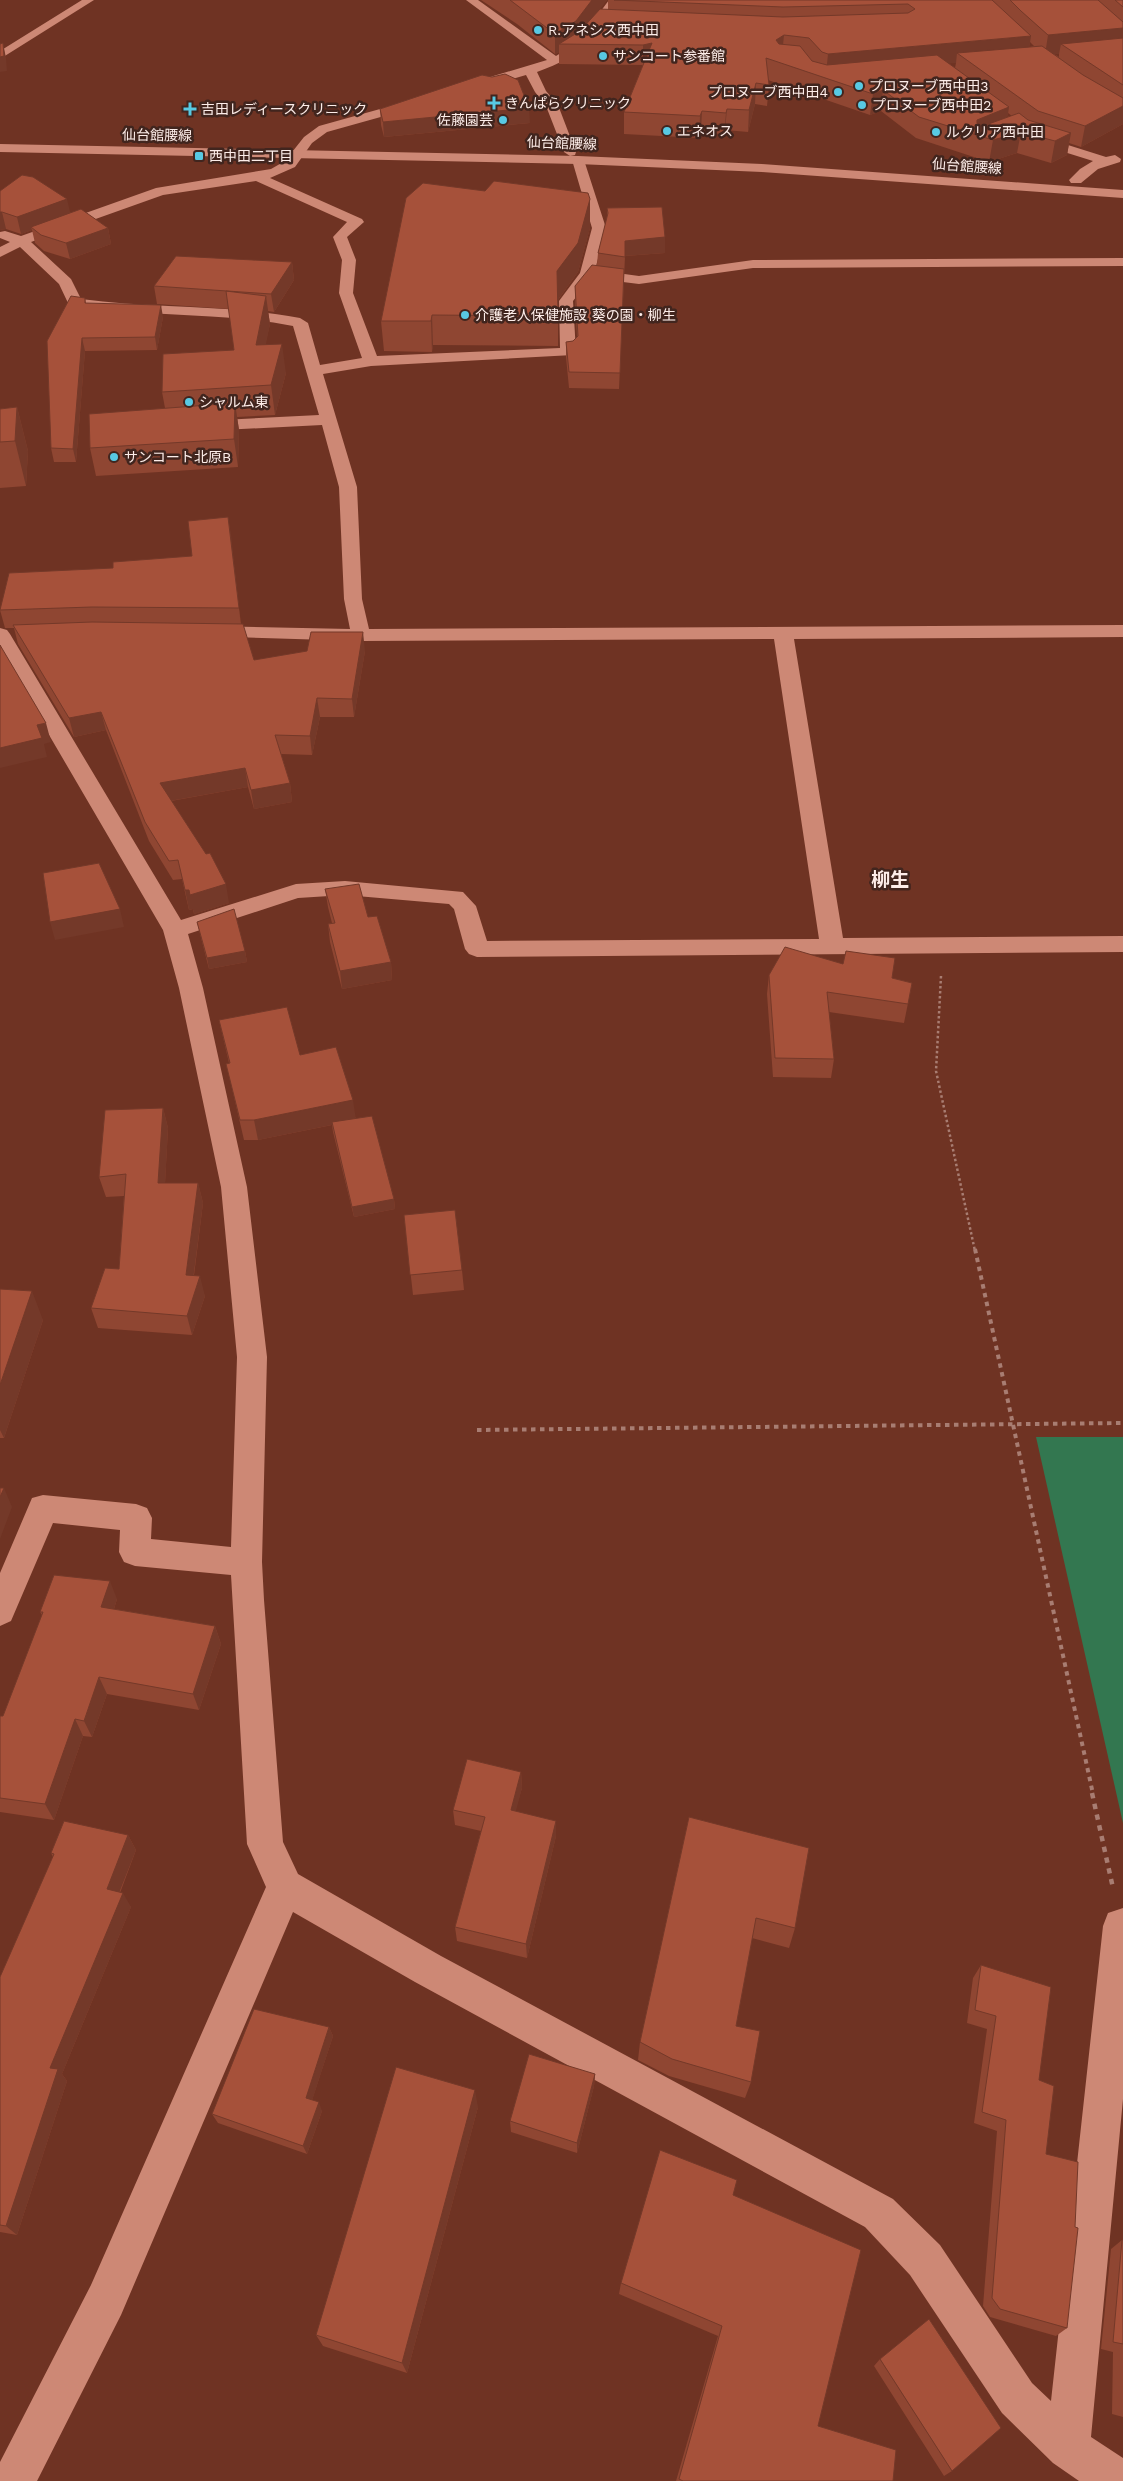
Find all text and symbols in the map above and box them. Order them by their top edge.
place label: R.アネシス西中田 [548,22,659,38]
marker: R.アネシス西中田 [532,24,544,36]
place label: サンコート参番館 [613,48,725,64]
marker: サンコート参番館 [597,50,609,62]
place label: プロヌーブ西中田3 [869,78,988,94]
marker: プロヌーブ西中田3 [853,80,865,92]
place label: プロヌーブ西中田4 [708,84,828,100]
marker: プロヌーブ西中田4 [832,86,844,98]
place label: きんぱらクリニック [505,95,631,111]
marker: きんぱらクリニック [487,96,501,110]
place label: プロヌーブ西中田2 [872,97,991,113]
marker: プロヌーブ西中田2 [856,99,868,111]
place label: 吉田レディースクリニック [201,101,367,117]
marker: 吉田レディースクリニック [183,102,197,116]
place label: 佐藤園芸 [437,112,493,128]
marker: 佐藤園芸 [497,114,509,126]
place label: エネオス [677,123,733,139]
place label: ルクリア西中田 [946,124,1044,140]
marker: エネオス [661,125,673,137]
street label: 仙台館腰線 [122,126,192,144]
marker: ルクリア西中田 [930,126,942,138]
street label: 仙台館腰線 [527,134,597,152]
place label: 西中田二丁目 [209,148,293,164]
marker: 西中田二丁目 [193,150,205,162]
street label: 仙台館腰線 [932,156,1002,176]
place label: 介護老人保健施設 葵の園・柳生 [475,307,676,323]
marker: 介護老人保健施設 葵の園・柳生 [459,309,471,321]
place label: シャルム東 [199,394,269,410]
marker: シャルム東 [183,396,195,408]
place label: サンコート北原B [124,449,231,465]
marker: サンコート北原B [108,451,120,463]
district label: 柳生 [871,868,909,891]

